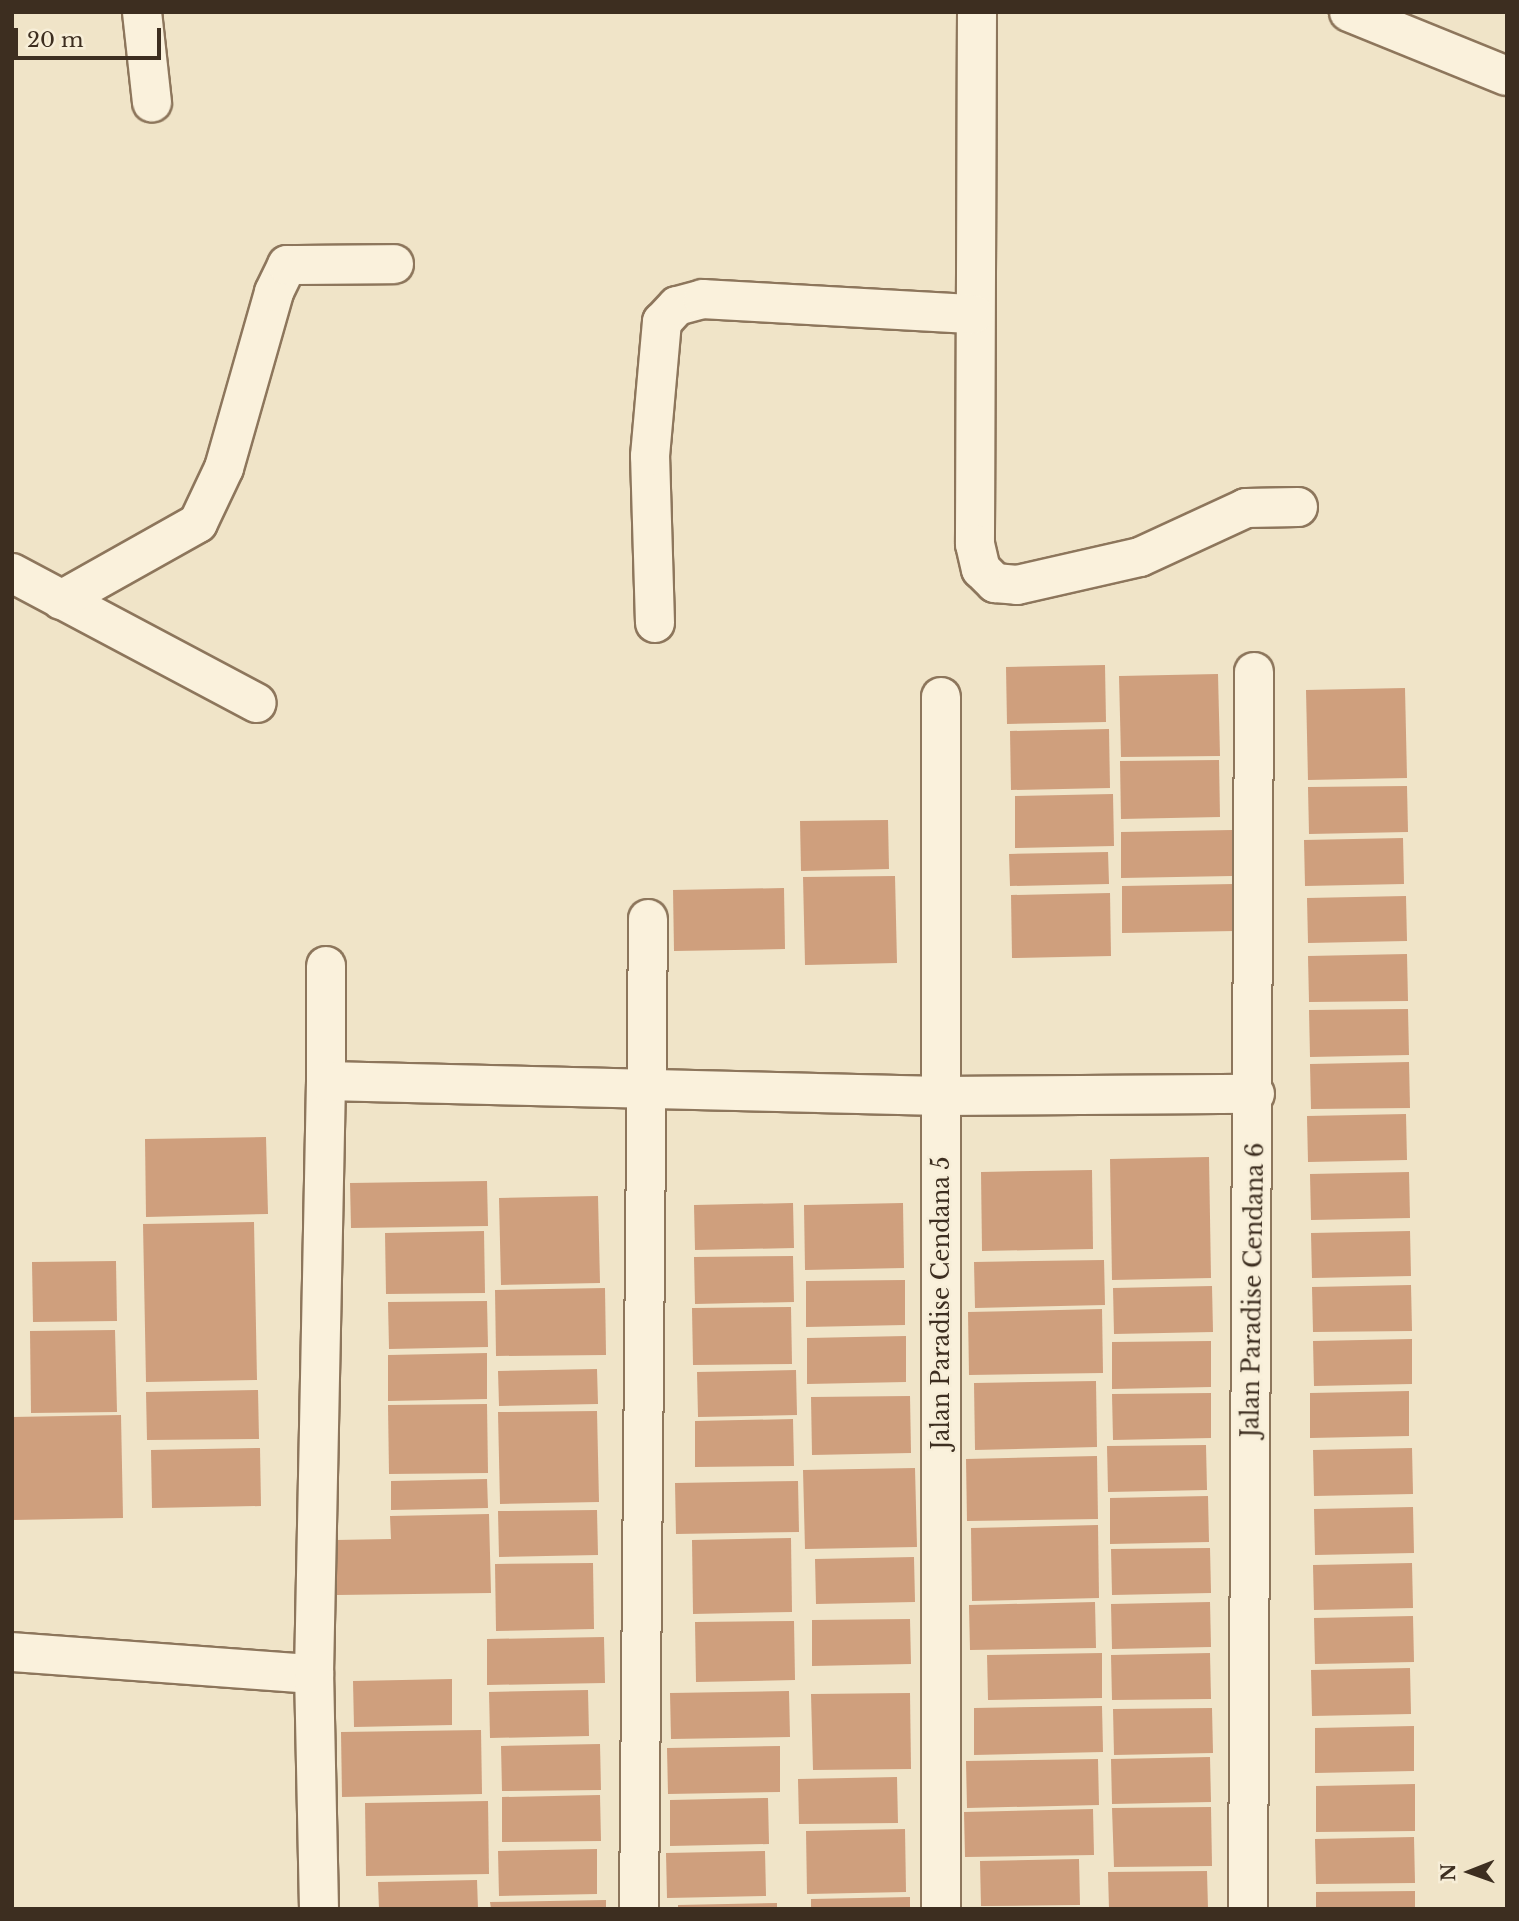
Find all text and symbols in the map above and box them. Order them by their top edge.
scale bar [18,14,164,58]
text: 20 m [27,27,84,53]
street label: Jalan Paradise Cendana 6 [1237,1142,1269,1438]
street label: Jalan Paradise Cendana 5 [927,1156,955,1450]
north arrow [1435,1837,1505,1907]
text: N [1437,1863,1460,1882]

